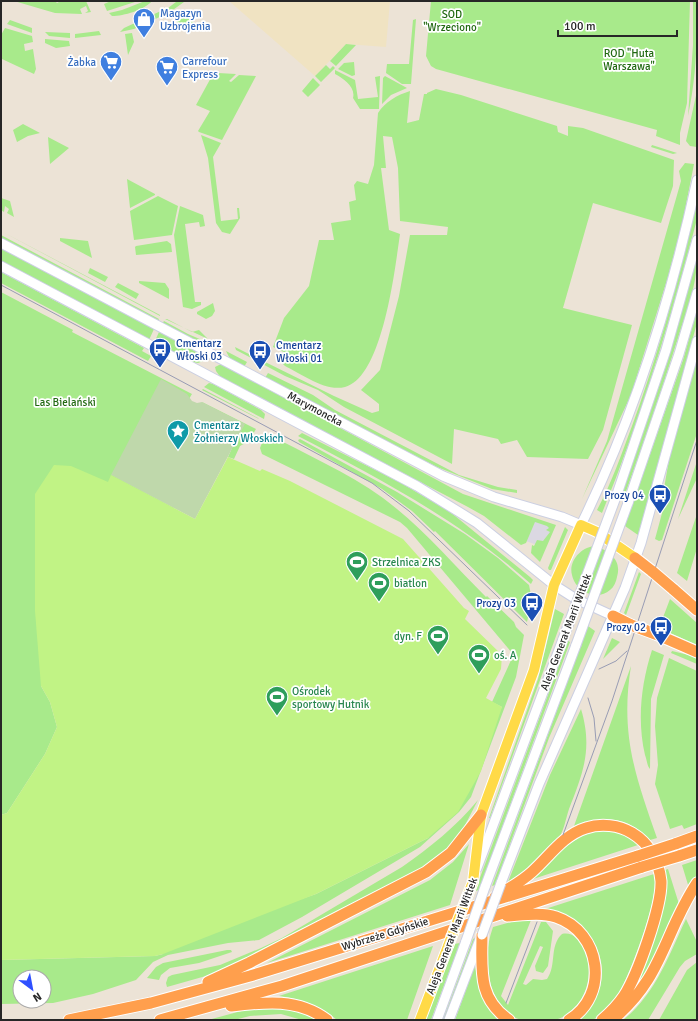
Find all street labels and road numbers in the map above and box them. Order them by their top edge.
street label: Marymoncka [285,389,345,429]
street label: Aleja Generał Marii Wittek [538,571,594,692]
street label: Aleja Generał Marii Wittek [424,875,480,996]
street label: Wybrzeże Gdyńskie [340,915,430,953]

